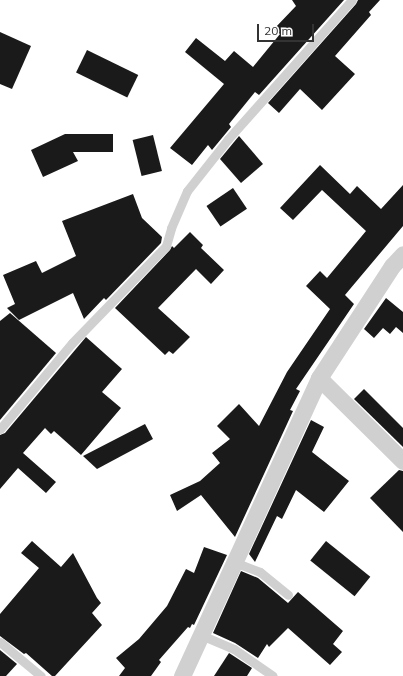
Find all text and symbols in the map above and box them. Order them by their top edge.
scale bar [259,16,316,42]
text: 20 m [264,23,292,38]

